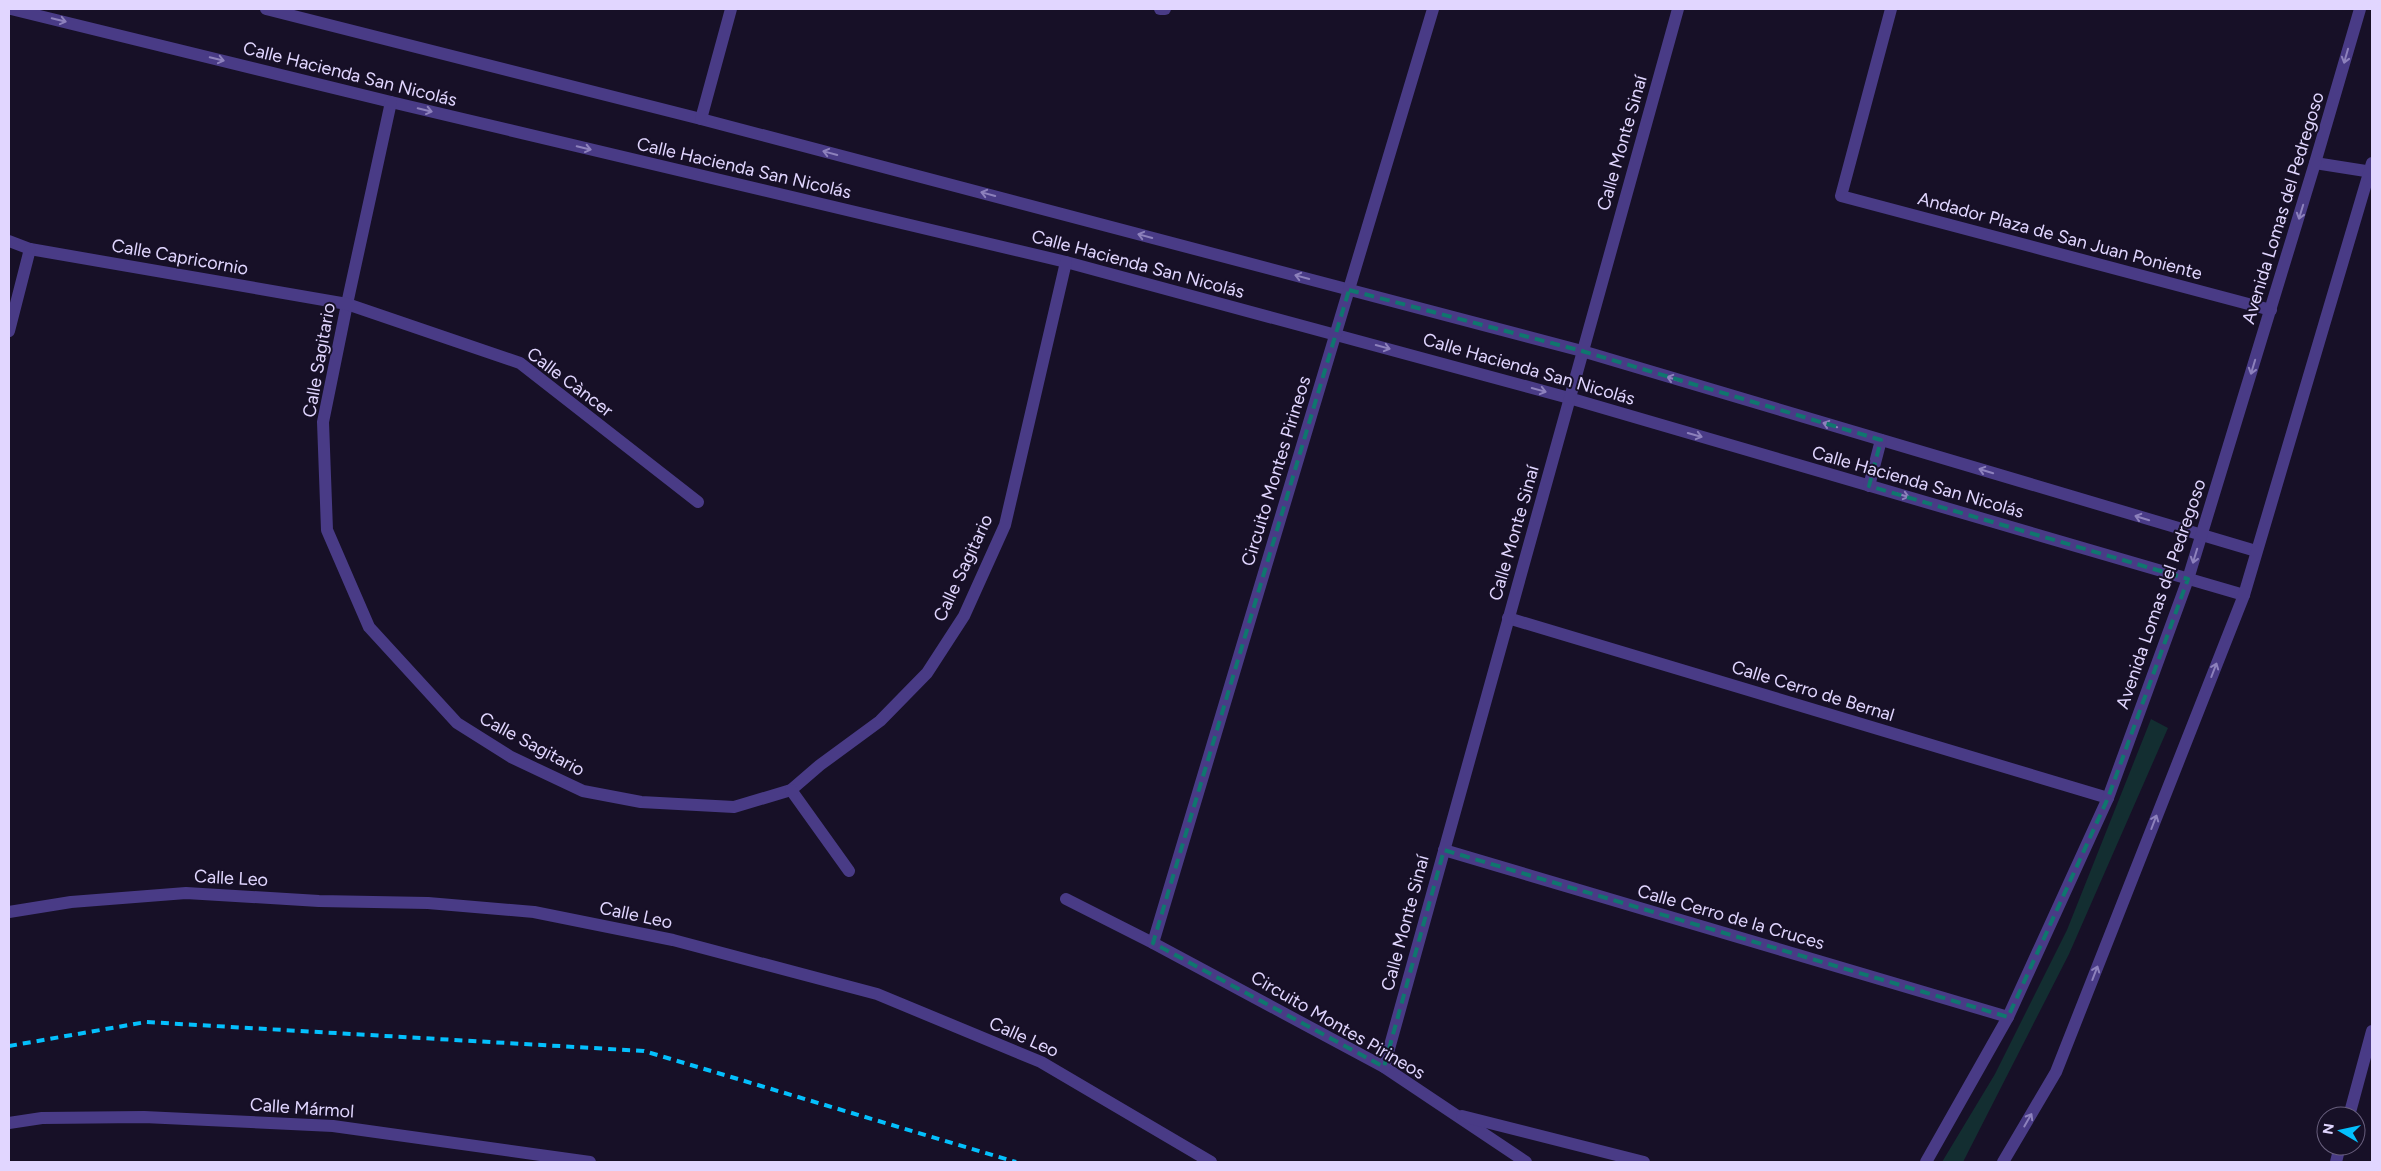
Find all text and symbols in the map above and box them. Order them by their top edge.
one-way arrow [50,16,66,25]
street label: Calle Hacienda San Nicolás [241,37,459,111]
one-way arrow [2341,47,2351,63]
one-way arrow [208,55,224,64]
street label: Calle Monte Sinaí [1592,72,1652,213]
street label: Avenida Lomas del Pedregoso [2237,89,2329,327]
one-way arrow [417,106,433,115]
street label: Calle Hacienda San Nicolás [635,133,853,203]
one-way arrow [575,144,591,153]
one-way arrow [823,148,839,157]
street label: Andador Plaza de San Juan Poniente [1915,187,2205,285]
one-way arrow [980,189,996,198]
one-way arrow [2295,203,2305,219]
street label: Calle Hacienda San Nicolás [1029,225,1247,303]
one-way arrow [1137,230,1153,240]
street label: Calle Capricornio [110,234,250,280]
one-way arrow [1294,272,1310,281]
street label: Calle Sagitario [298,301,340,419]
street label: Calle Hacienda San Nicolás [1420,328,1638,410]
street label: Calle Càncer [523,342,617,422]
one-way arrow [1374,343,1390,352]
one-way arrow [2248,359,2258,375]
street label: Circuito Montes Pirineos [1237,373,1315,569]
one-way arrow [1667,373,1683,383]
one-way arrow [1531,385,1547,395]
one-way arrow [1823,419,1839,429]
one-way arrow [1687,430,1703,440]
street label: Calle Hacienda San Nicolás [1809,441,2027,523]
street label: Calle Monte Sinaí [1484,462,1544,603]
one-way arrow [1978,466,1994,476]
street label: Avenida Lomas del Pedregoso [2111,476,2211,712]
one-way arrow [1893,491,1909,501]
street label: Calle Sagitario [929,511,997,625]
one-way arrow [2134,512,2150,522]
one-way arrow [2190,547,2200,563]
street label: Calle Cerro de Bernal [1729,656,1897,726]
one-way arrow [2210,663,2219,679]
street label: Calle Sagitario [476,707,588,781]
one-way arrow [2151,814,2160,829]
street label: Calle Monte Sinaí [1376,852,1434,993]
street label: Calle Leo [193,865,269,891]
street label: Calle Cerro de la Cruces [1635,880,1827,954]
street label: Calle Leo [598,897,674,933]
street label: Circuito Montes Pirineos [1247,966,1429,1084]
one-way arrow [2091,966,2100,981]
street label: Calle Leo [986,1012,1062,1062]
street label: Calle Mármol [249,1093,355,1123]
north arrow [2316,1106,2366,1156]
one-way arrow [2023,1114,2033,1128]
text: N [2319,1122,2338,1136]

